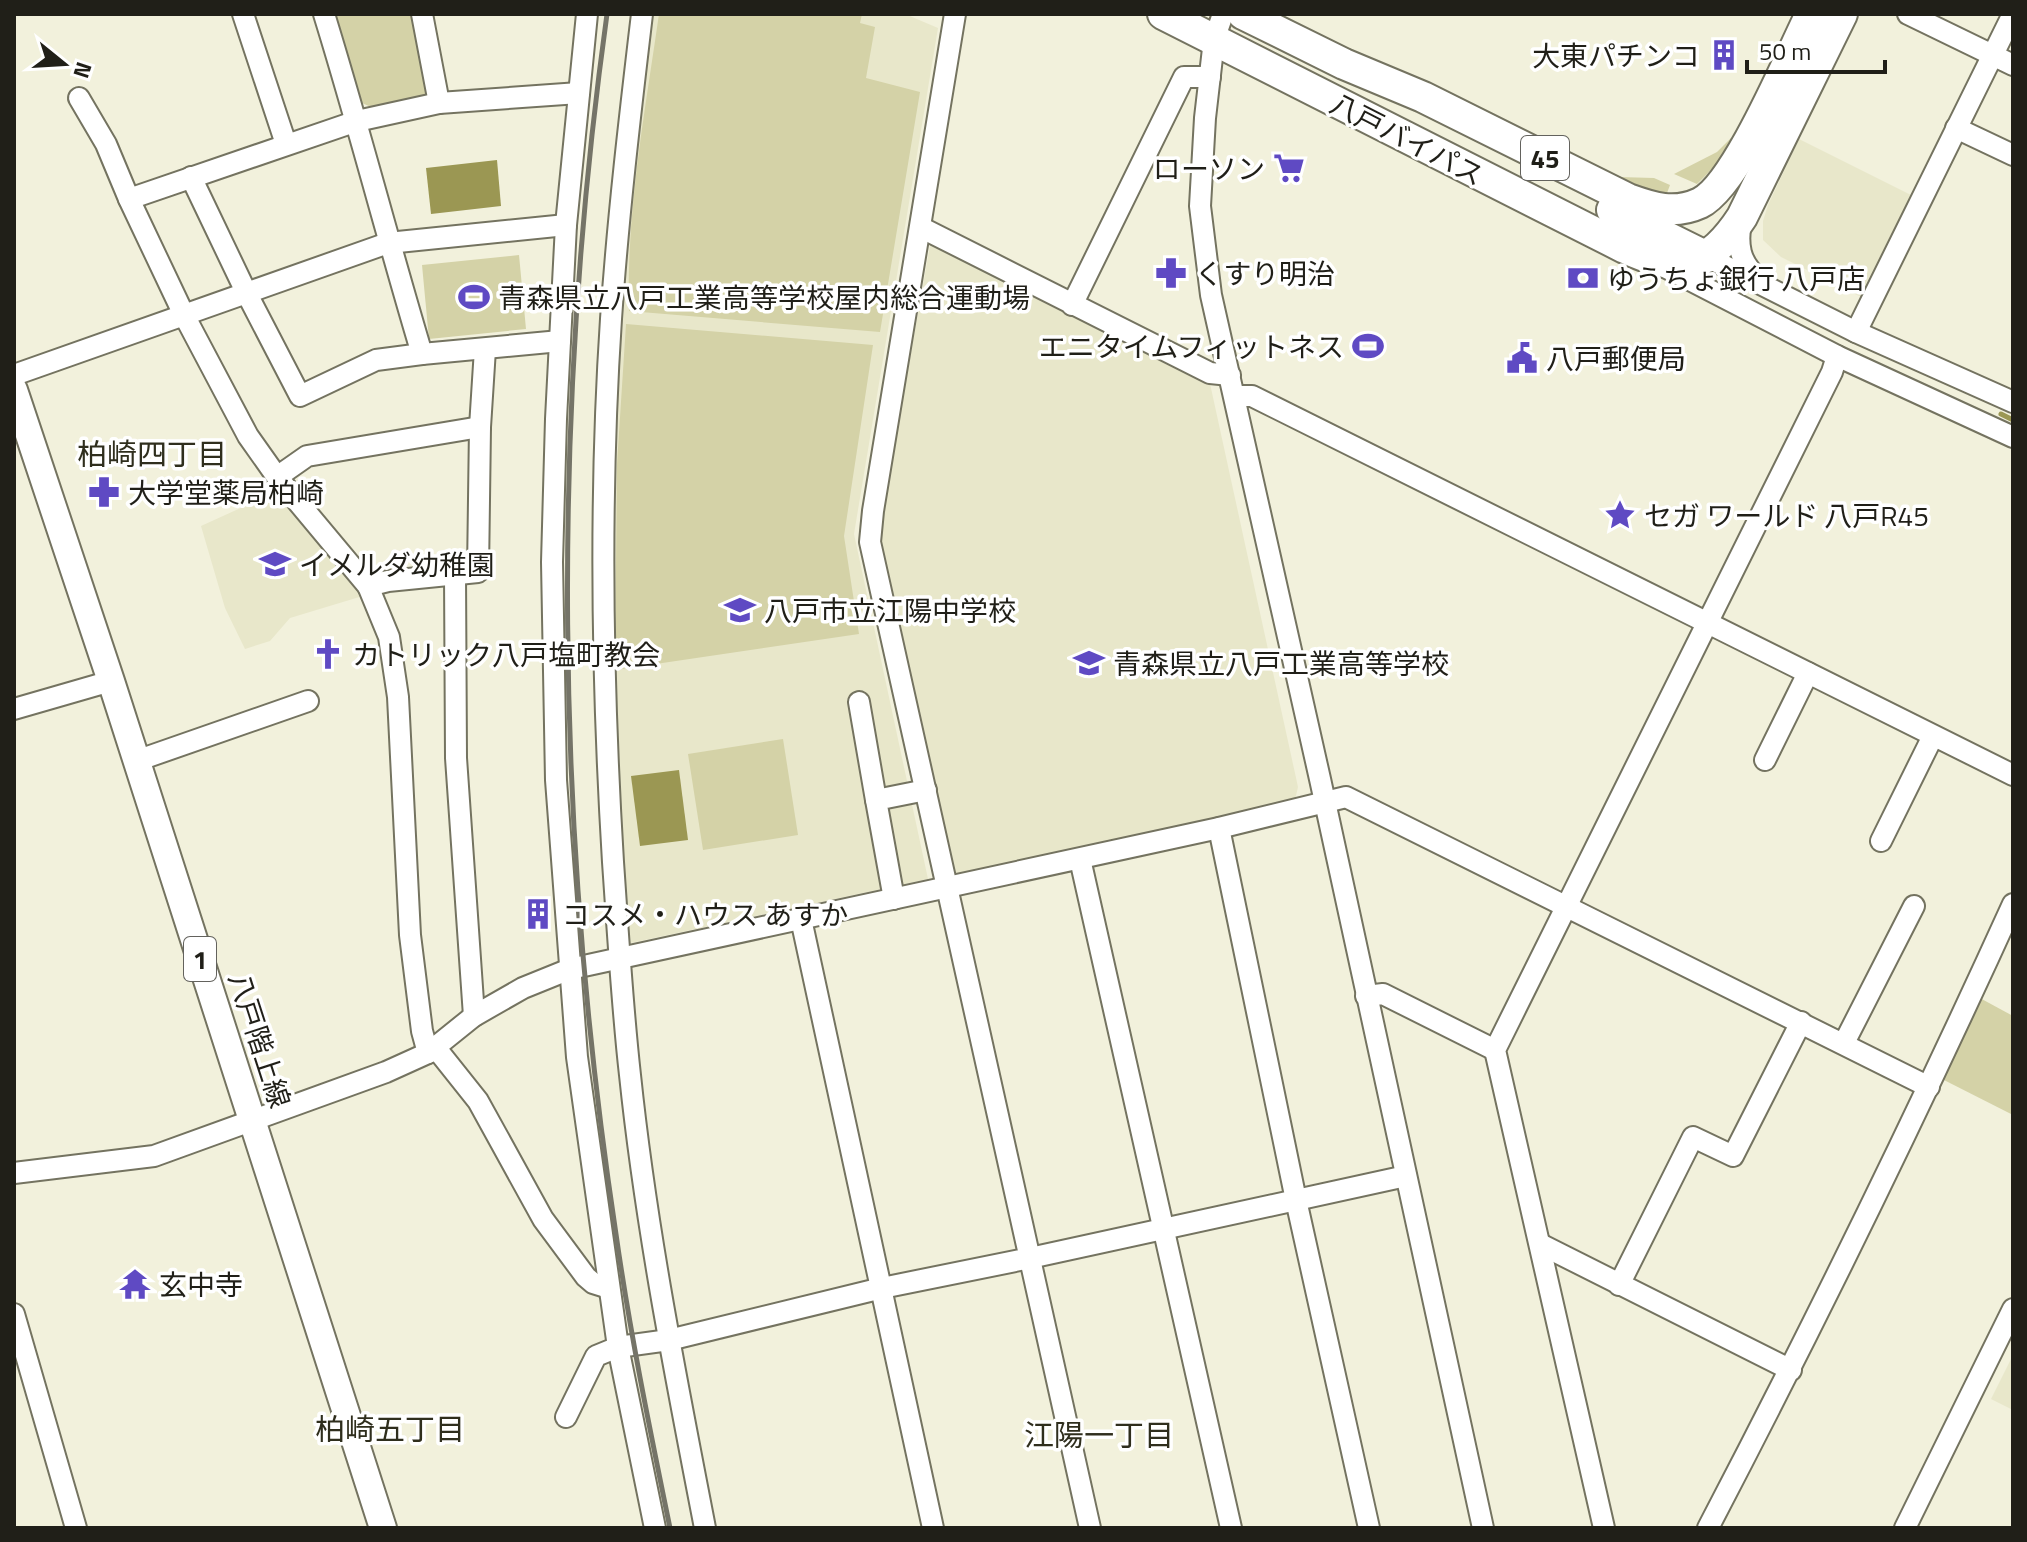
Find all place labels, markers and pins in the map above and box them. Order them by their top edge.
place label: 大東パチンコ [1532,34,1700,77]
building icon: 大東パチンコ [1707,38,1741,72]
place label: ローソン [1153,147,1265,190]
supermarket icon: ローソン [1272,151,1306,185]
place label: くすり明治 [1195,252,1335,295]
pharmacy icon: くすり明治 [1154,256,1188,290]
place label: ゆうちょ銀行 八戸店 [1607,257,1865,300]
bank icon: ゆうちょ銀行 八戸店 [1566,261,1600,295]
place label: 青森県立八戸工業高等学校屋内総合運動場 [498,276,1030,319]
sports icon: 青森県立八戸工業高等学校屋内総合運動場 [457,280,491,314]
place label: エニタイムフィットネス [1039,325,1344,368]
sports icon: エニタイムフィットネス [1351,329,1385,363]
place label: 八戸郵便局 [1546,337,1686,380]
public building icon: 八戸郵便局 [1505,341,1539,375]
place label: 大学堂薬局柏崎 [128,471,324,514]
pharmacy icon: 大学堂薬局柏崎 [87,475,121,509]
place label: セガ ワールド 八戸R45 [1644,494,1929,537]
place icon: セガ ワールド 八戸R45 [1603,498,1637,532]
place label: イメルダ幼稚園 [299,543,495,586]
school or university icon: イメルダ幼稚園 [258,547,292,581]
place label: 八戸市立江陽中学校 [764,589,1016,632]
school or university icon: 八戸市立江陽中学校 [723,593,757,627]
place label: カトリック八戸塩町教会 [352,633,660,676]
church icon: カトリック八戸塩町教会 [311,637,345,671]
place label: 青森県立八戸工業高等学校 [1113,642,1449,685]
school or university icon: 青森県立八戸工業高等学校 [1072,646,1106,680]
place label: コスメ・ハウス あすか [562,893,848,936]
building icon: コスメ・ハウス あすか [521,897,555,931]
place label: 玄中寺 [159,1263,243,1306]
temple icon: 玄中寺 [118,1267,152,1301]

